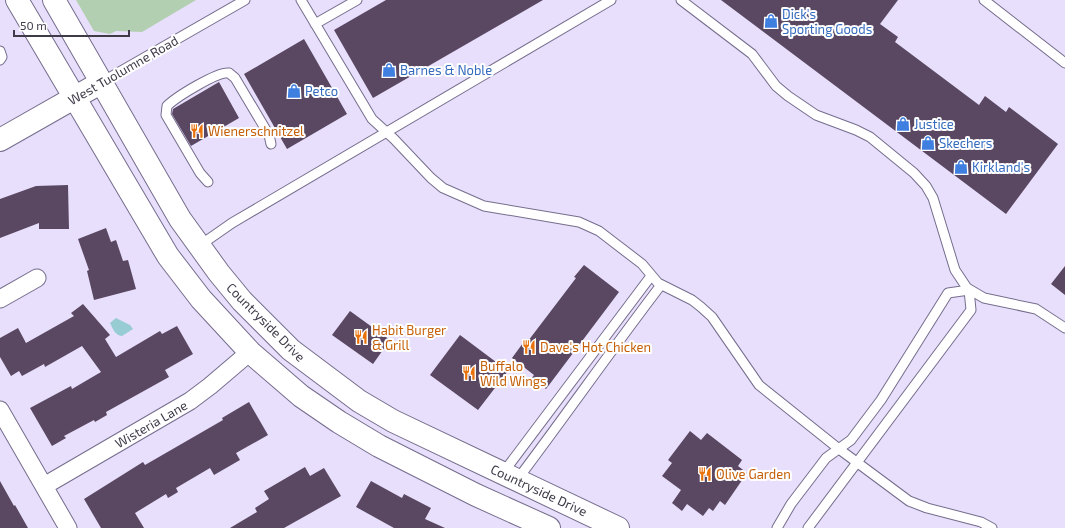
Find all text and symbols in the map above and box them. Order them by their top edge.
place label: Dick's Sporting Goods [782,6,872,37]
scale bar [14,12,129,38]
shop icon: Dick's Sporting Goods [763,13,779,29]
text: 50 m [20,18,47,32]
street label: West Tuolumne Road [65,32,181,108]
shop icon: Barnes & Noble [381,62,397,78]
place label: Barnes & Noble [400,62,492,78]
shop icon: Petco [286,83,302,99]
place label: Petco [305,83,338,99]
shop icon: Justice [895,116,911,132]
place label: Justice [914,116,954,132]
restaurant icon: Wienerschnitzel [189,123,205,139]
place label: Wienerschnitzel [208,123,304,139]
shop icon: Skechers [920,135,936,151]
place label: Skechers [939,135,992,151]
shop icon: Kirkland's [953,159,969,175]
place label: Kirkland's [972,159,1030,175]
street label: Countryside Drive [223,279,309,365]
place label: Habit Burger & Grill [372,322,446,353]
restaurant icon: Habit Burger & Grill [353,329,369,345]
restaurant icon: Dave's Hot Chicken [521,339,537,355]
place label: Dave's Hot Chicken [540,339,651,355]
place label: Buffalo Wild Wings [480,358,547,389]
restaurant icon: Buffalo Wild Wings [461,365,477,381]
street label: Wisteria Lane [112,397,190,451]
street label: Countryside Drive [488,461,590,519]
restaurant icon: Olive Garden [697,466,713,482]
place label: Olive Garden [716,466,791,482]

